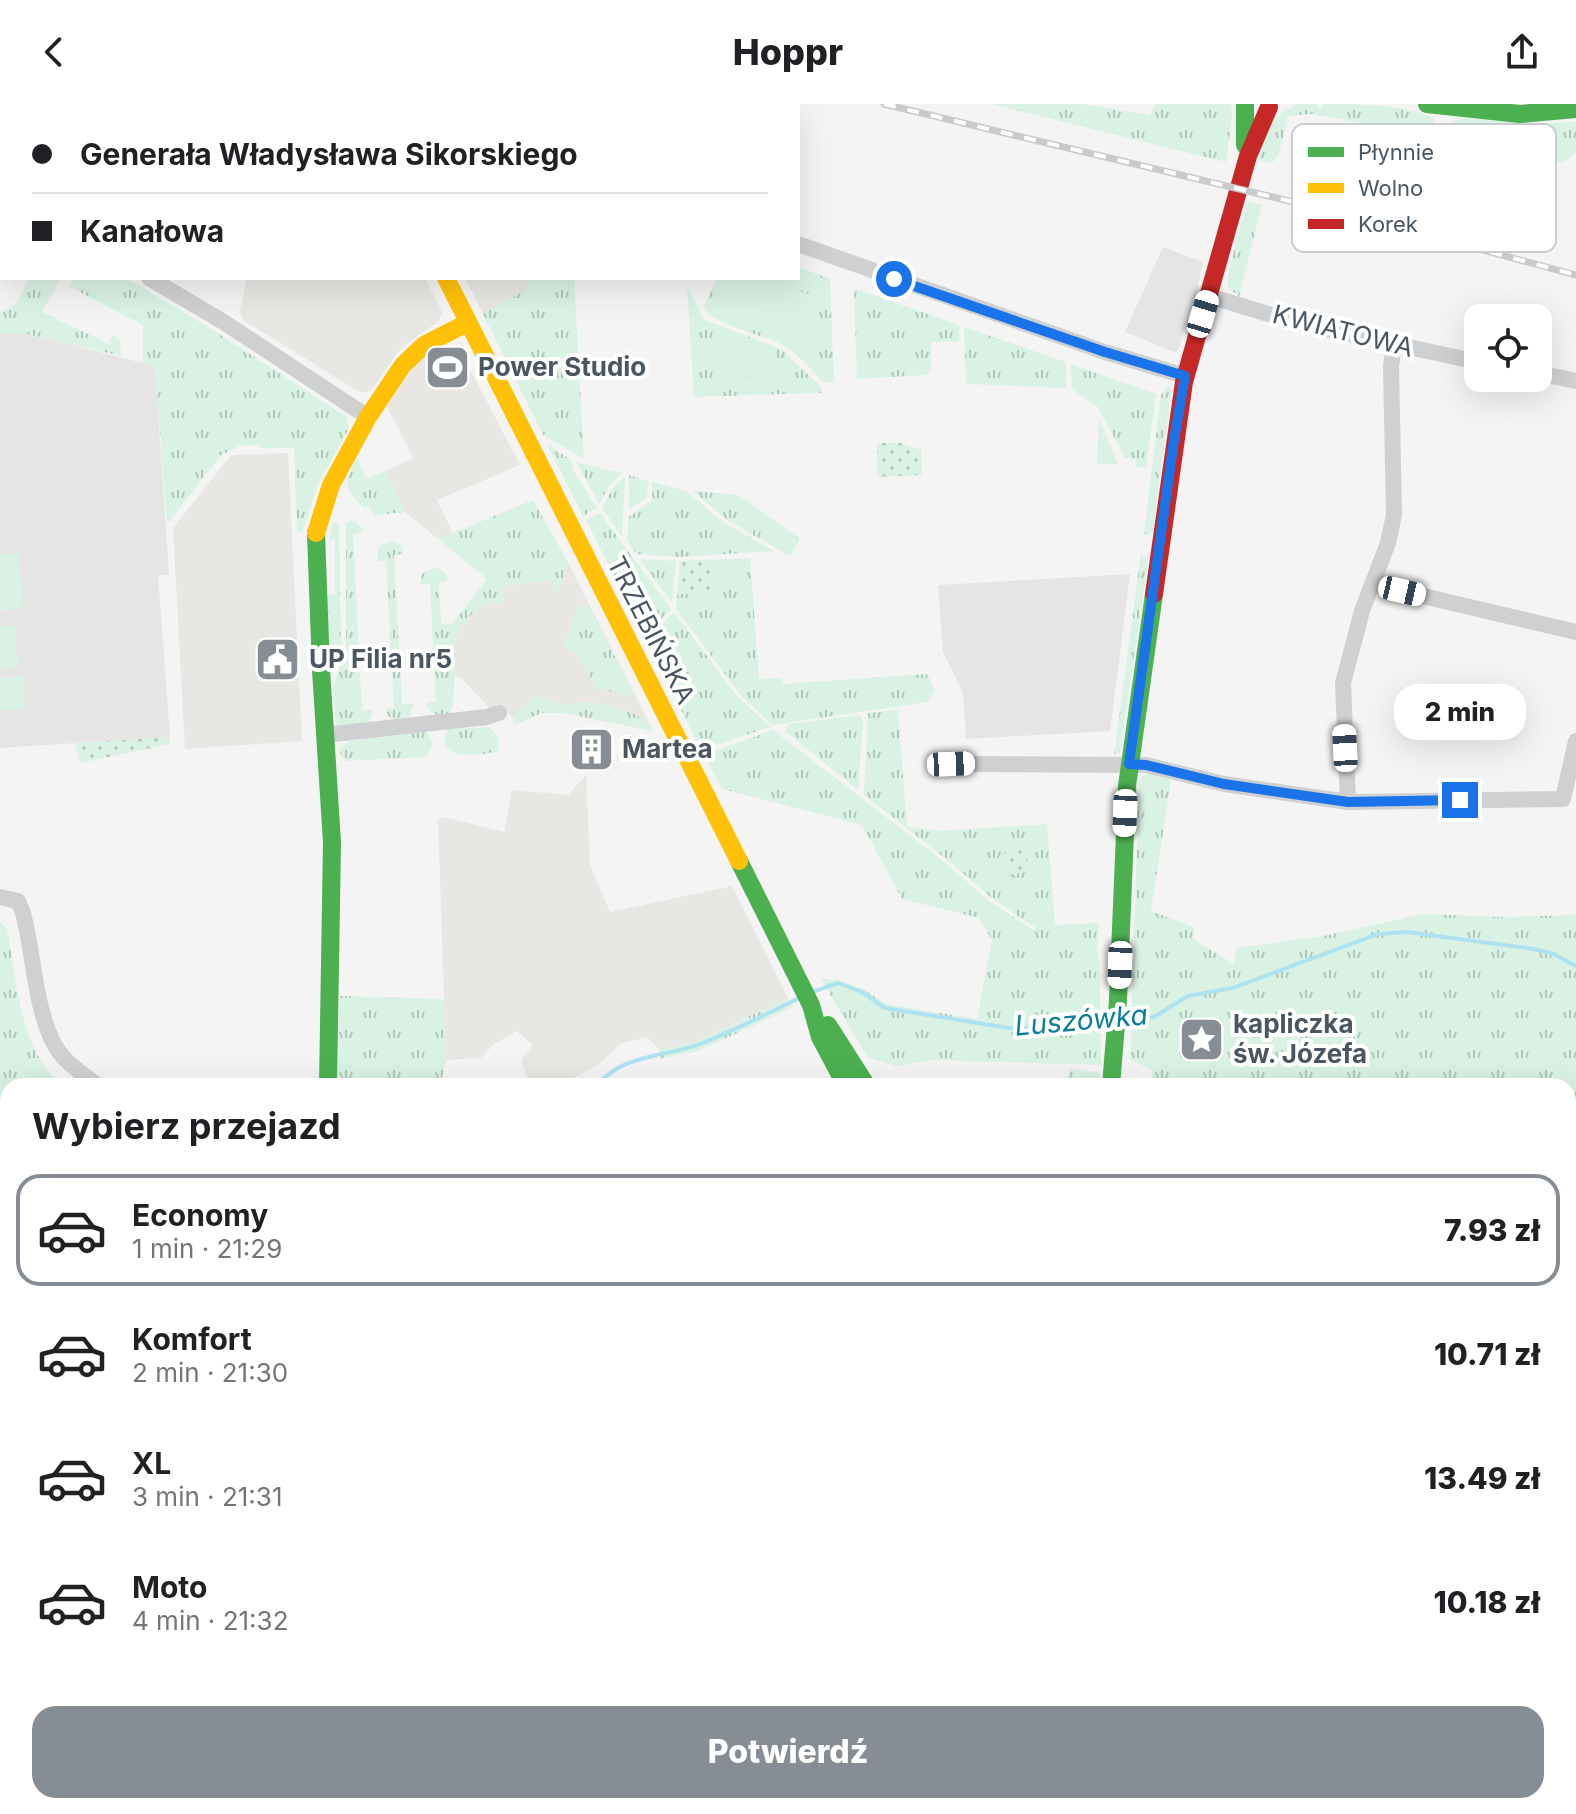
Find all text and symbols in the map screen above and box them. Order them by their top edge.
icon: back [32,30,76,74]
text: Hoppr [733,30,843,74]
icon: share [1500,30,1544,74]
legend [1292,124,1556,252]
text: Generała Władysława Sikorskiego [80,136,578,172]
text: Płynnie [1358,139,1434,165]
text: Wolno [1358,175,1423,201]
text: Korek [1358,211,1418,237]
text: Kanałowa [80,213,224,249]
route start [876,261,912,297]
car [1185,288,1221,340]
street label: KWIATOWA [1270,298,1417,363]
map controls [1464,304,1552,392]
button: locate [1464,304,1552,392]
sports icon: Power Studio [423,343,471,391]
place label: Power Studio [478,351,646,382]
street label: TRZEBIŃSKA [601,551,702,709]
car [1376,574,1428,608]
public building icon: UP Filia nr5 [254,635,302,683]
place label: UP Filia nr5 [309,643,452,674]
callout: 2 min [1394,684,1526,740]
text: 2 min [1425,696,1495,727]
car [1332,723,1358,773]
building icon: Martea [567,725,615,773]
place label: Martea [622,733,713,764]
car [927,751,975,777]
route end [1442,782,1478,818]
car [1112,789,1138,837]
car [1107,941,1133,989]
water label: Luszówka [1013,997,1149,1043]
place label: kapliczka św. Józefa [1233,1008,1367,1069]
place icon: kapliczka św. Józefa [1178,1015,1226,1063]
text: Wybierz przejazd [32,1104,341,1148]
icon: car [36,1194,108,1266]
text: Economy [132,1197,268,1233]
text: 7.93 zł [1444,1212,1540,1248]
text: 1 min · 21:29 [132,1233,282,1264]
icon: car [36,1318,108,1390]
text: Komfort [132,1321,252,1357]
text: 10.71 zł [1434,1336,1540,1372]
text: 2 min · 21:30 [132,1357,288,1388]
icon: car [36,1442,108,1514]
text: XL [132,1445,171,1481]
text: 13.49 zł [1424,1460,1540,1496]
text: 3 min · 21:31 [132,1481,282,1512]
icon: car [36,1566,108,1638]
text: Moto [132,1569,207,1605]
text: 10.18 zł [1433,1584,1540,1620]
text: 4 min · 21:32 [132,1605,289,1636]
button: Potwierdź [32,1706,1544,1798]

